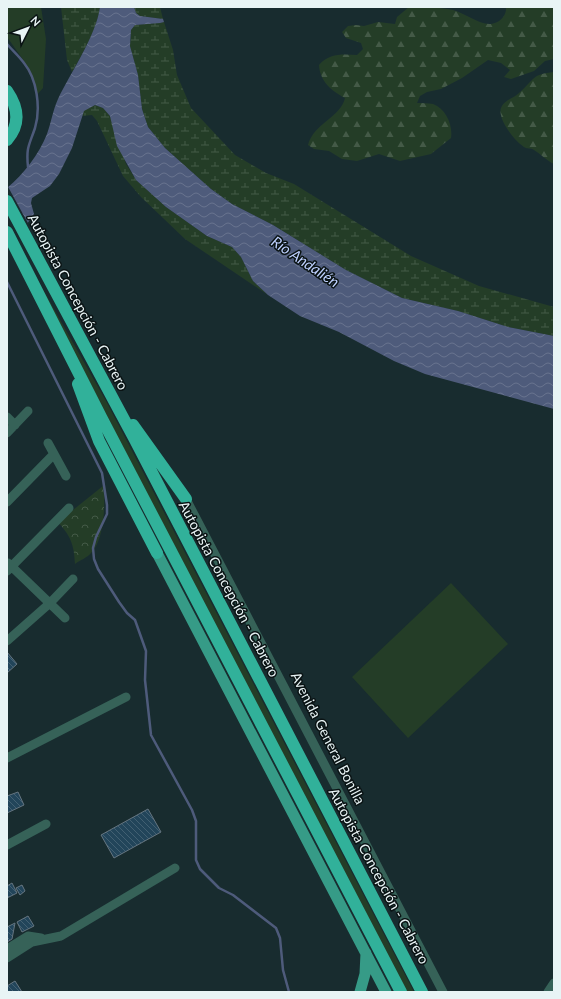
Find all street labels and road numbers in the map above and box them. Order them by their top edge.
street label: Autopista Concepción - Cabrero [25,211,132,393]
street label: Autopista Concepción - Cabrero [176,498,283,680]
street label: Avenida General Bonilla [288,669,369,807]
street label: Autopista Concepción - Cabrero [326,785,433,967]

